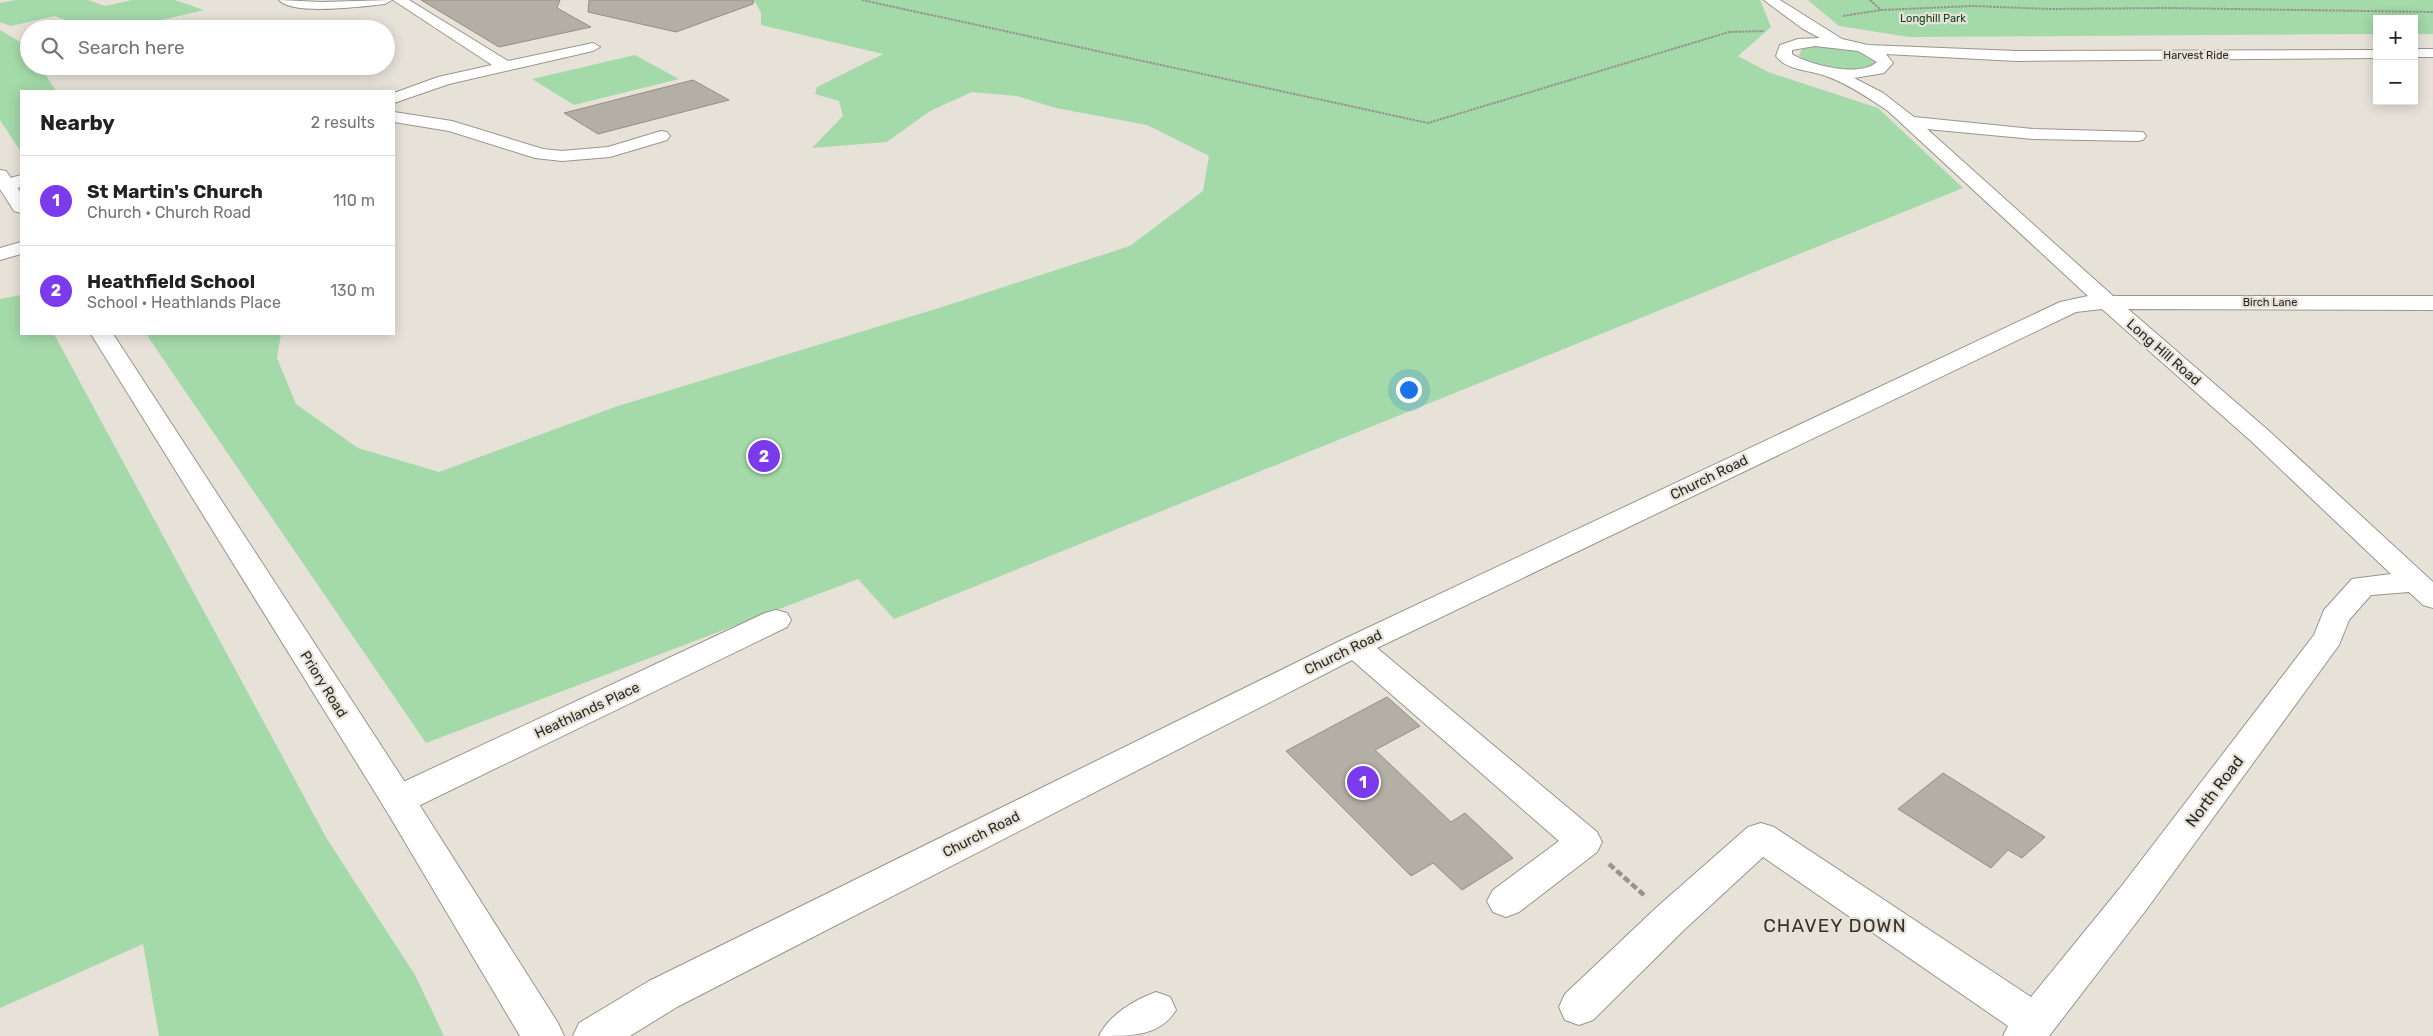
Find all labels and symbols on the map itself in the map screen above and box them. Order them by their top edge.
park label: Longhill Park [1900,12,1966,25]
street label: Harvest Ride [2163,49,2229,62]
street label: Birch Lane [2243,296,2297,309]
street label: Long Hill Road [2123,316,2204,389]
your location [1396,377,1422,403]
pin: 2 [748,437,780,475]
street label: Church Road [1668,451,1751,504]
street label: Church Road [1302,626,1385,679]
street label: Priory Road [296,648,351,721]
street label: Heathlands Place [532,679,642,742]
street label: North Road [2181,752,2247,831]
pin: 1 [1347,763,1379,801]
street label: Church Road [940,808,1023,861]
district label: CHAVEY DOWN [1763,914,1907,937]

